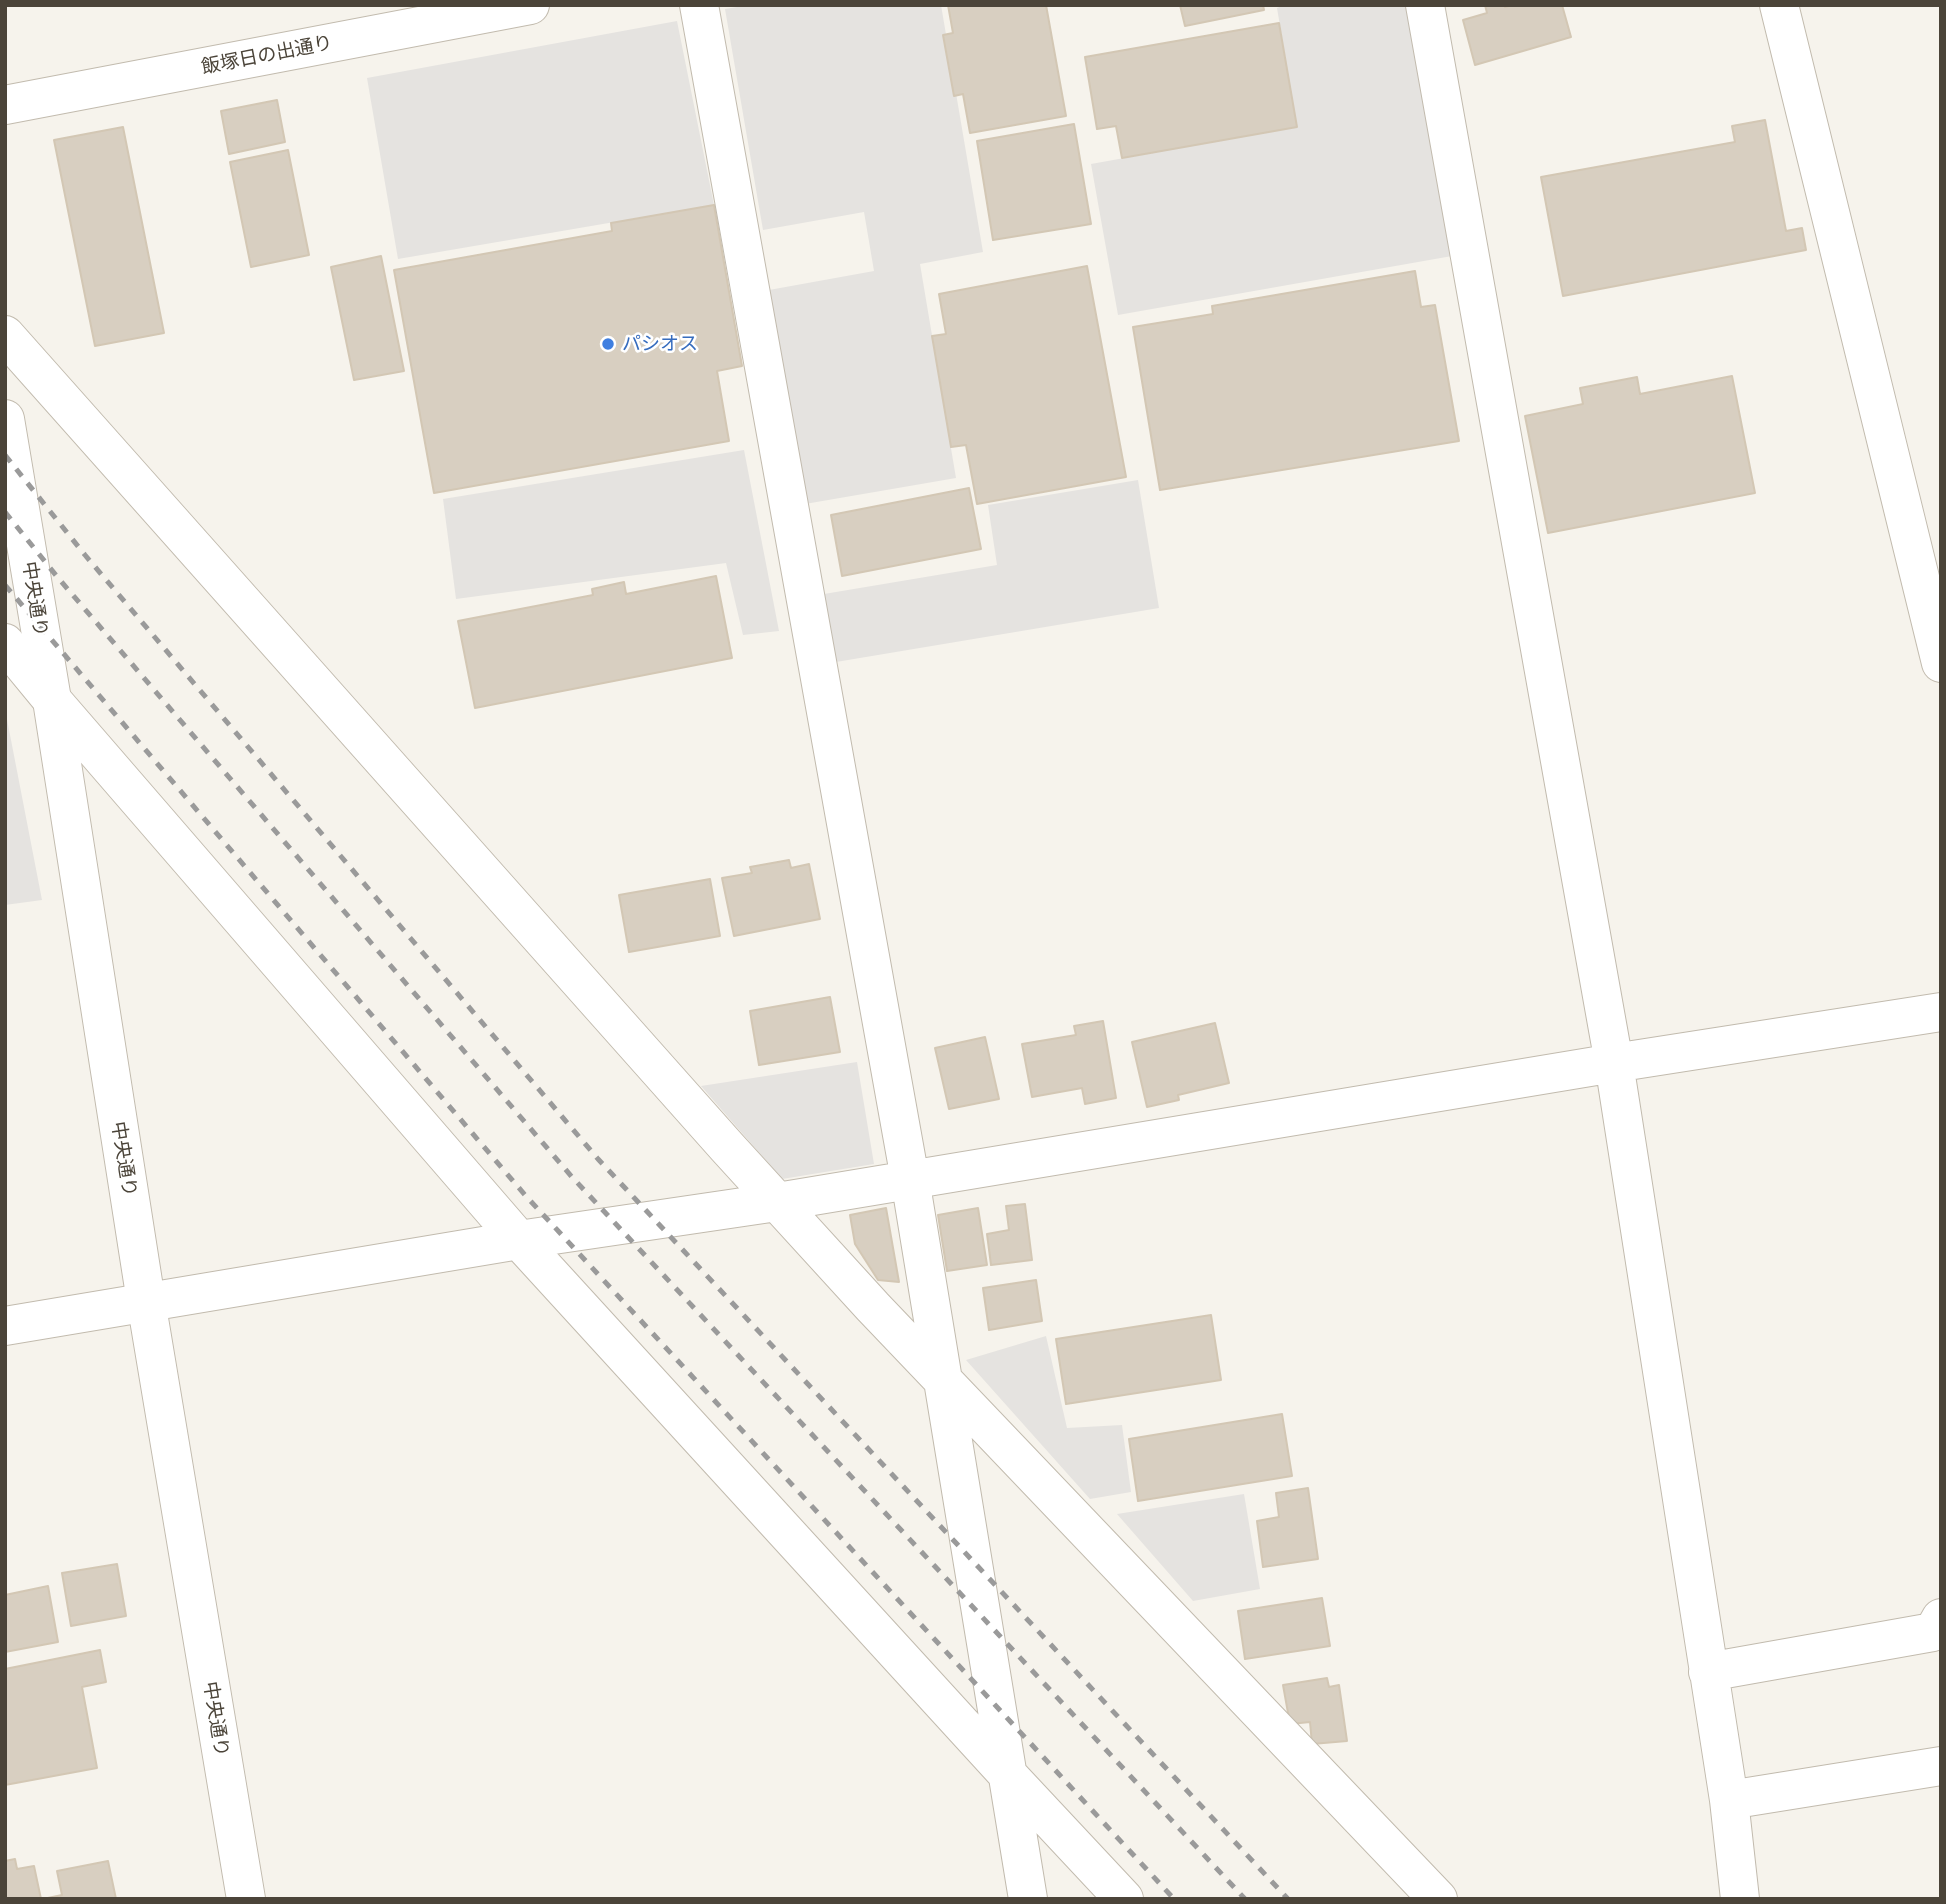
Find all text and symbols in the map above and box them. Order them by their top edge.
street label: 飯塚日の出通り [200,31,334,79]
place label: パシオス [622,333,698,355]
marker: パシオス [600,336,616,352]
street label: 中央通り [18,560,52,638]
street label: 中央通り [107,1120,141,1198]
street label: 中央通り [199,1680,233,1758]

